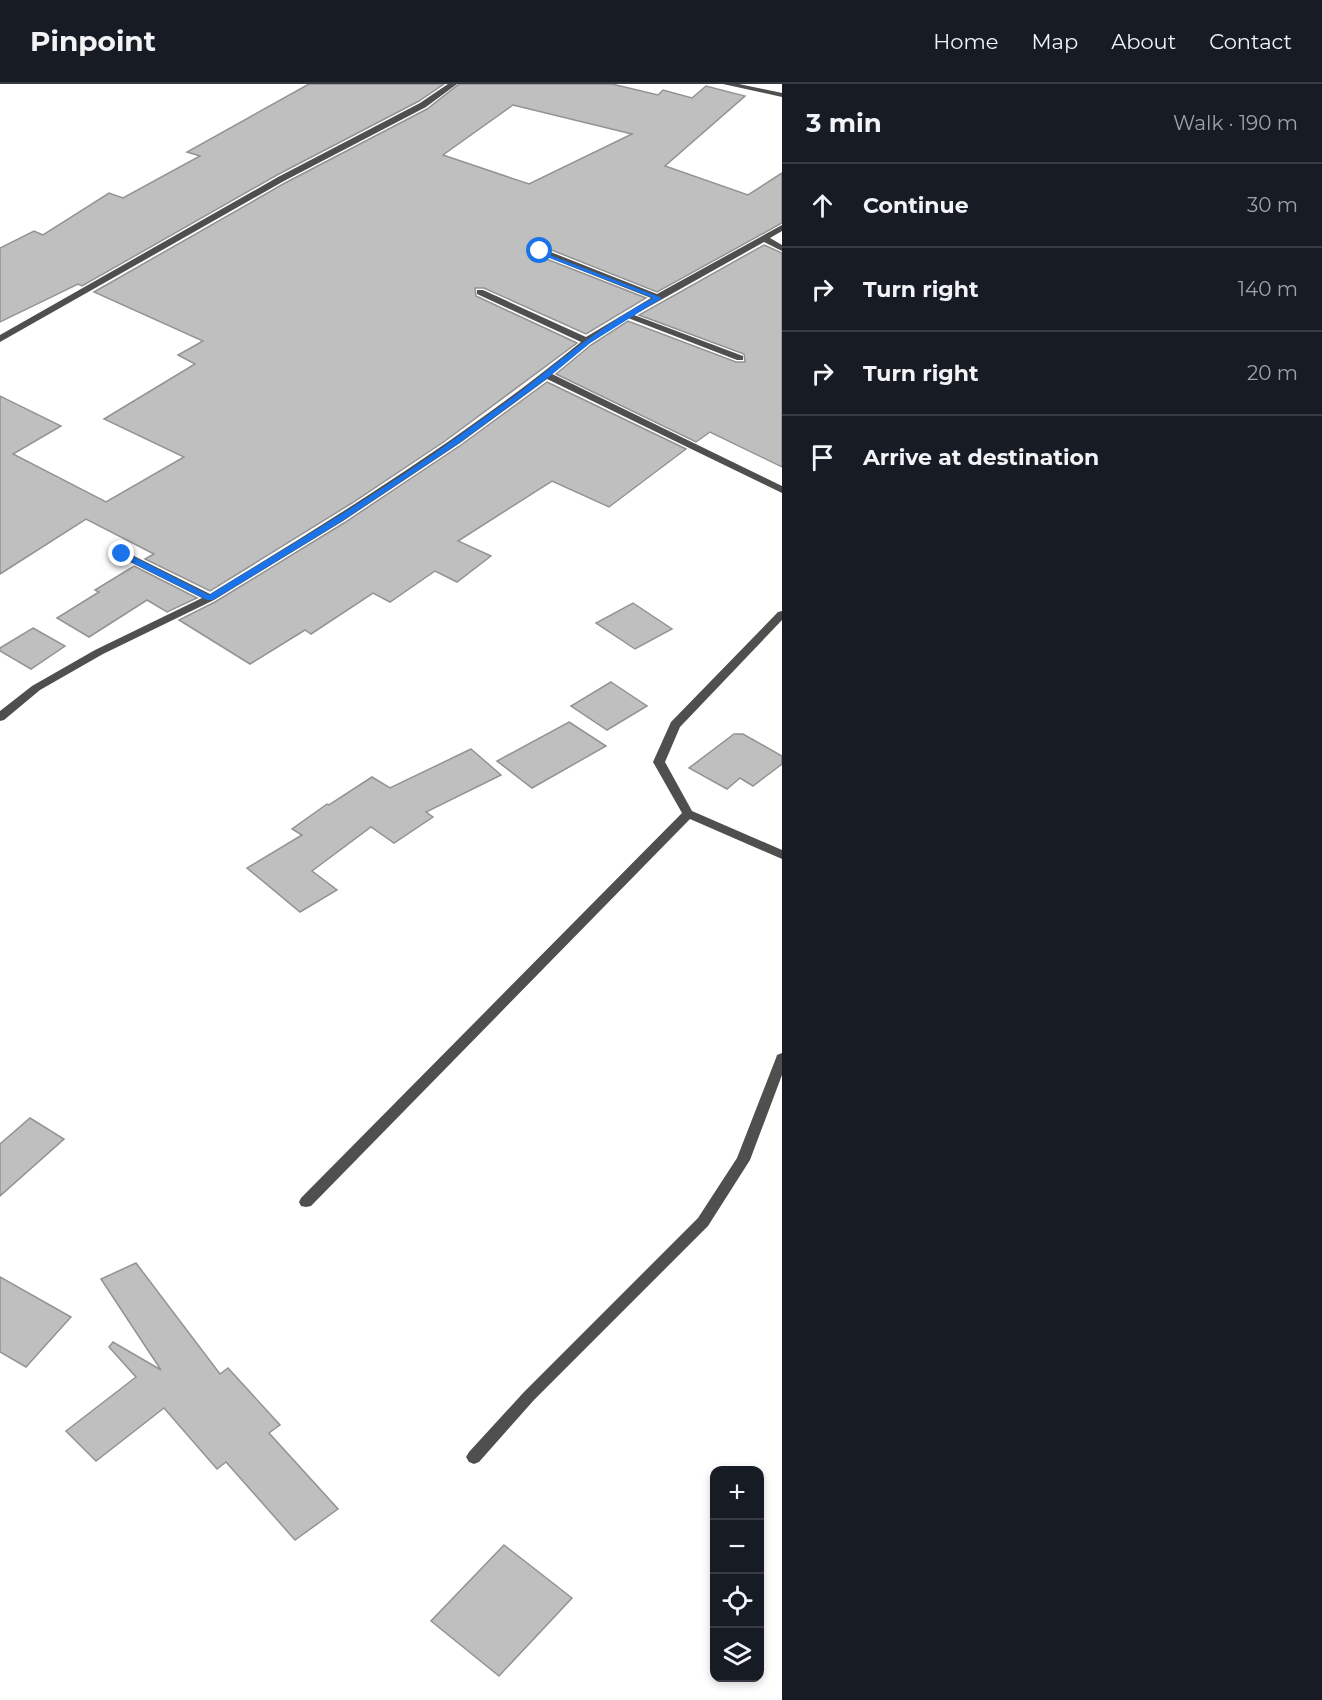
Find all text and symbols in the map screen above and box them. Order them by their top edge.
text: Pinpoint [30,24,156,58]
text: Home [933,29,998,54]
text: Map [1031,29,1078,54]
text: About [1111,29,1176,54]
text: Contact [1209,29,1292,54]
text: 3 min [806,107,882,139]
text: Walk · 190 m [1173,111,1298,135]
icon: ahead [806,189,839,222]
text: Continue [863,192,969,219]
text: 30 m [1247,193,1298,217]
route start [526,237,552,263]
icon: right [806,273,839,306]
text: Turn right [863,276,978,303]
text: 140 m [1238,277,1298,301]
icon: right [806,357,839,390]
text: Turn right [863,360,978,387]
text: 20 m [1247,361,1298,385]
icon: arrive [806,441,839,474]
text: Arrive at destination [863,444,1099,471]
route end [108,540,134,566]
map controls [710,1466,764,1682]
button: + [710,1466,764,1520]
button: − [710,1520,764,1574]
button: locate [710,1574,764,1628]
button: layers [710,1628,764,1682]

